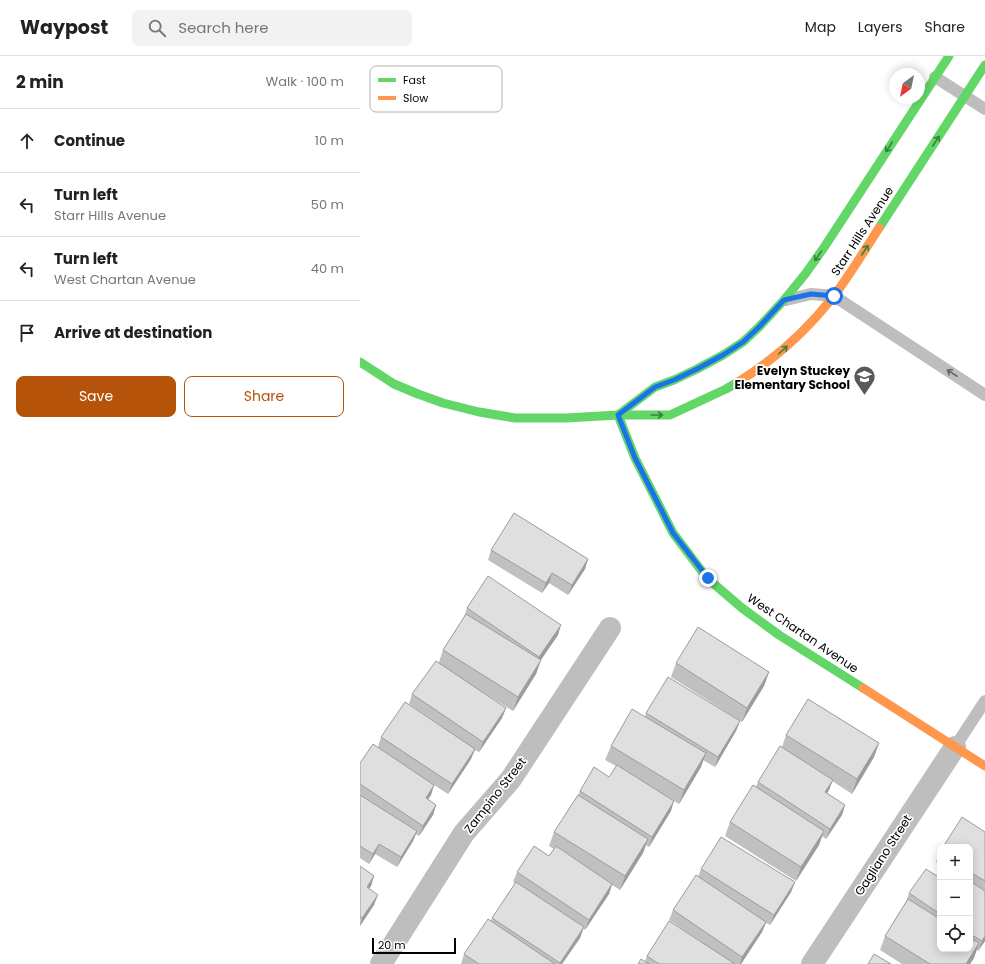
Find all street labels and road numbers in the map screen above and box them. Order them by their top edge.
street label: Starr Hills Avenue [827,183,897,279]
street label: West Chartan Avenue [744,589,862,677]
street label: Zampino Street [460,754,530,836]
street label: Gagliano Street [850,811,916,899]

